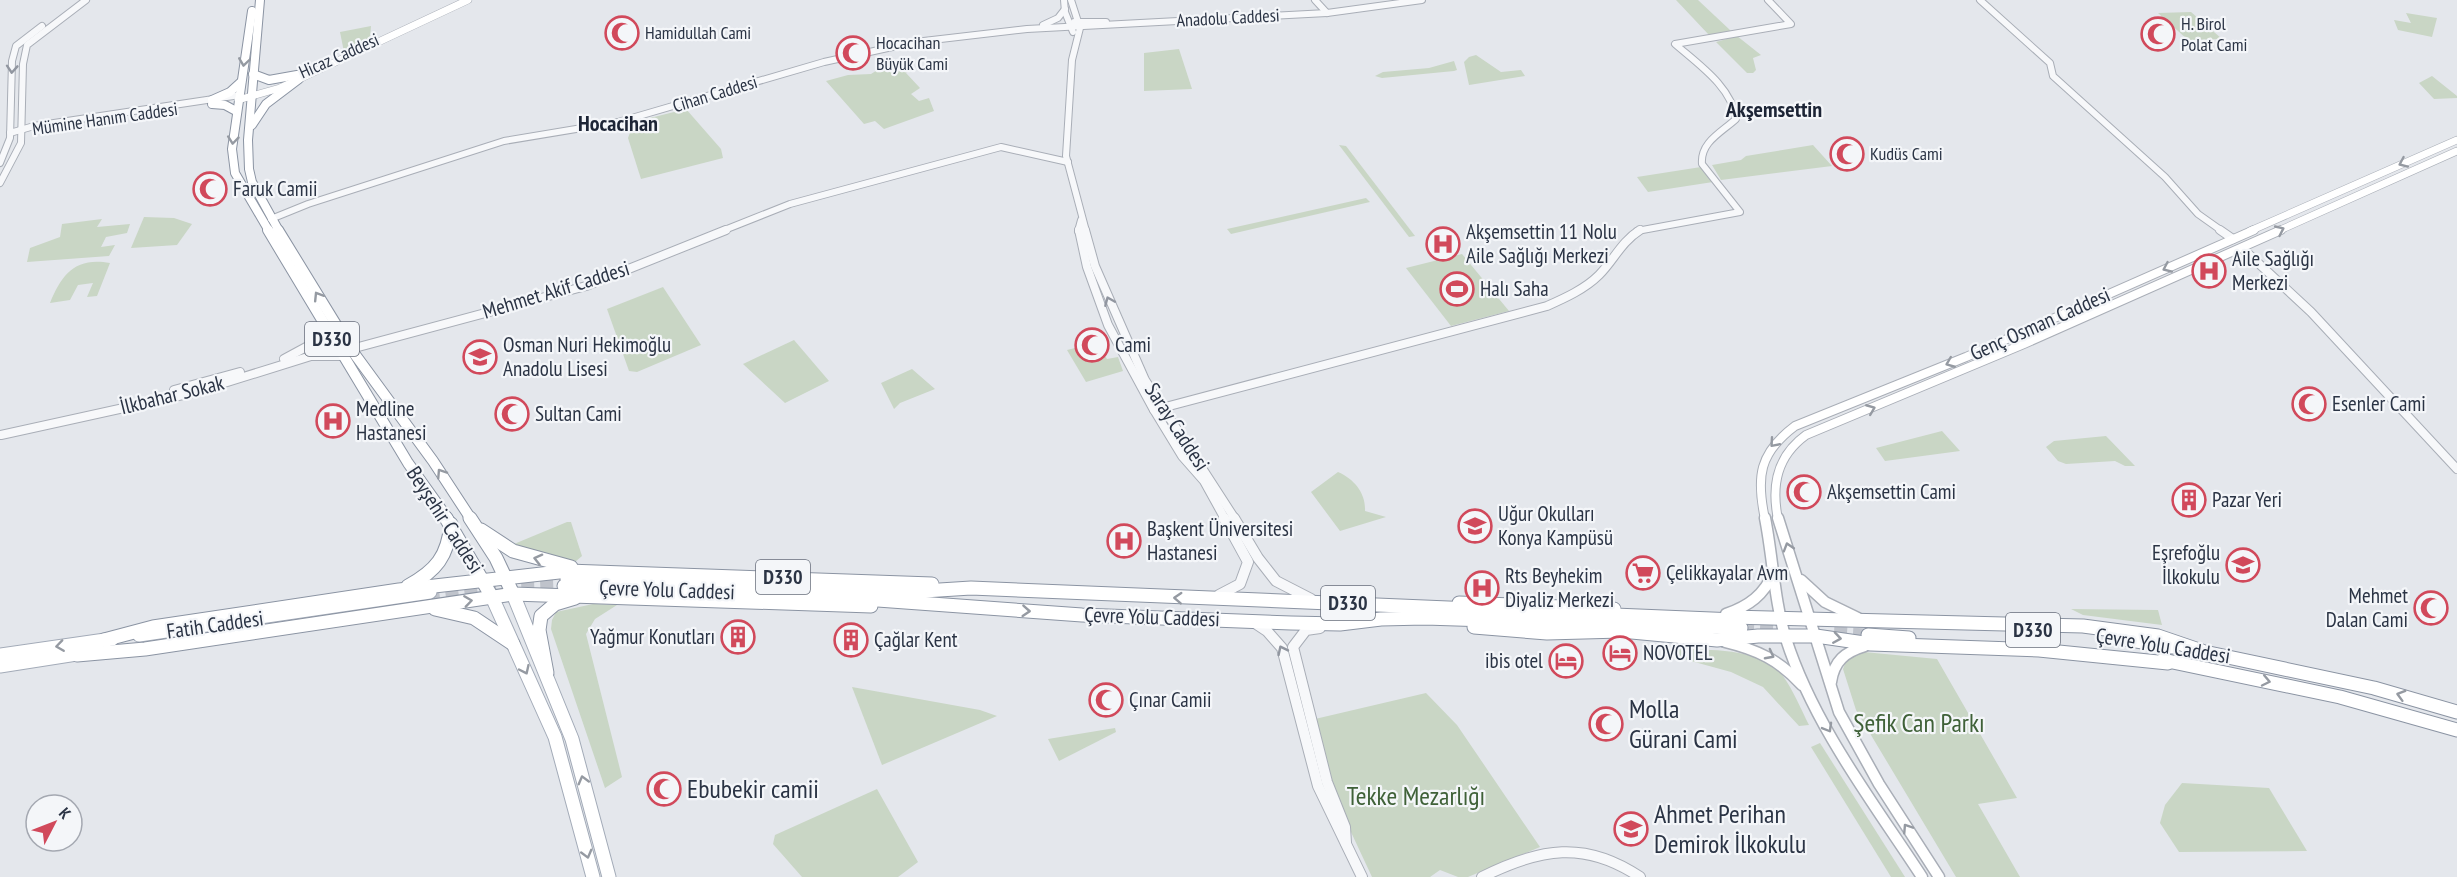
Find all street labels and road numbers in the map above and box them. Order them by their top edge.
street label: Anadolu Caddesi [1176,3,1280,32]
street label: Hicaz Caddesi [295,28,382,83]
street label: Cihan Caddesi [670,70,760,117]
street label: Mümine Hanım Caddesi [31,97,179,140]
street label: Mehmet Akif Caddesi [479,254,633,325]
street label: Genç Osman Caddesi [1966,281,2114,366]
road number: D330 [305,322,359,356]
street label: İlkbahar Sokak [117,369,227,420]
street label: Saray Caddesi [1139,378,1216,476]
street label: Beyşehir Caddesi [401,461,490,578]
road number: D330 [756,560,810,594]
street label: Çevre Yolu Caddesi [599,574,735,605]
road number: D330 [1321,586,1375,620]
street label: Çevre Yolu Caddesi [1084,601,1220,632]
street label: Fatih Caddesi [165,604,265,645]
road number: D330 [2006,613,2060,647]
street label: Çevre Yolu Caddesi [2094,622,2232,669]

